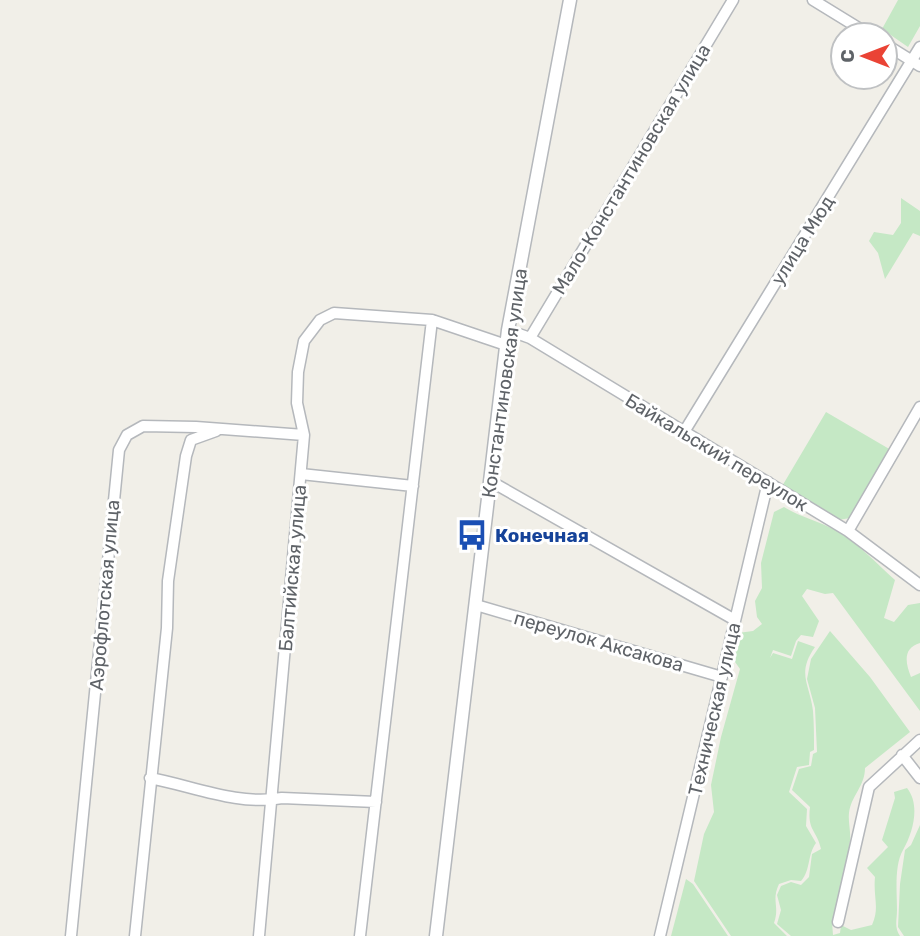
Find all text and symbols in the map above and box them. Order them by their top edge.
north arrow [829,21,899,91]
street label: Мало-Константиновская улица [547,40,715,299]
text: С [836,49,859,63]
street label: улица Мюд [766,191,839,289]
street label: Константиновская улица [477,267,532,499]
street label: Байкальский переулок [621,389,812,516]
street label: Балтийская улица [274,484,311,652]
street label: Аэрофлотская улица [85,499,124,691]
bus stop icon: Конечная [455,518,489,552]
place label: Конечная [495,524,589,547]
street label: переулок Аксакова [511,606,686,677]
street label: Техническая улица [683,620,746,798]

